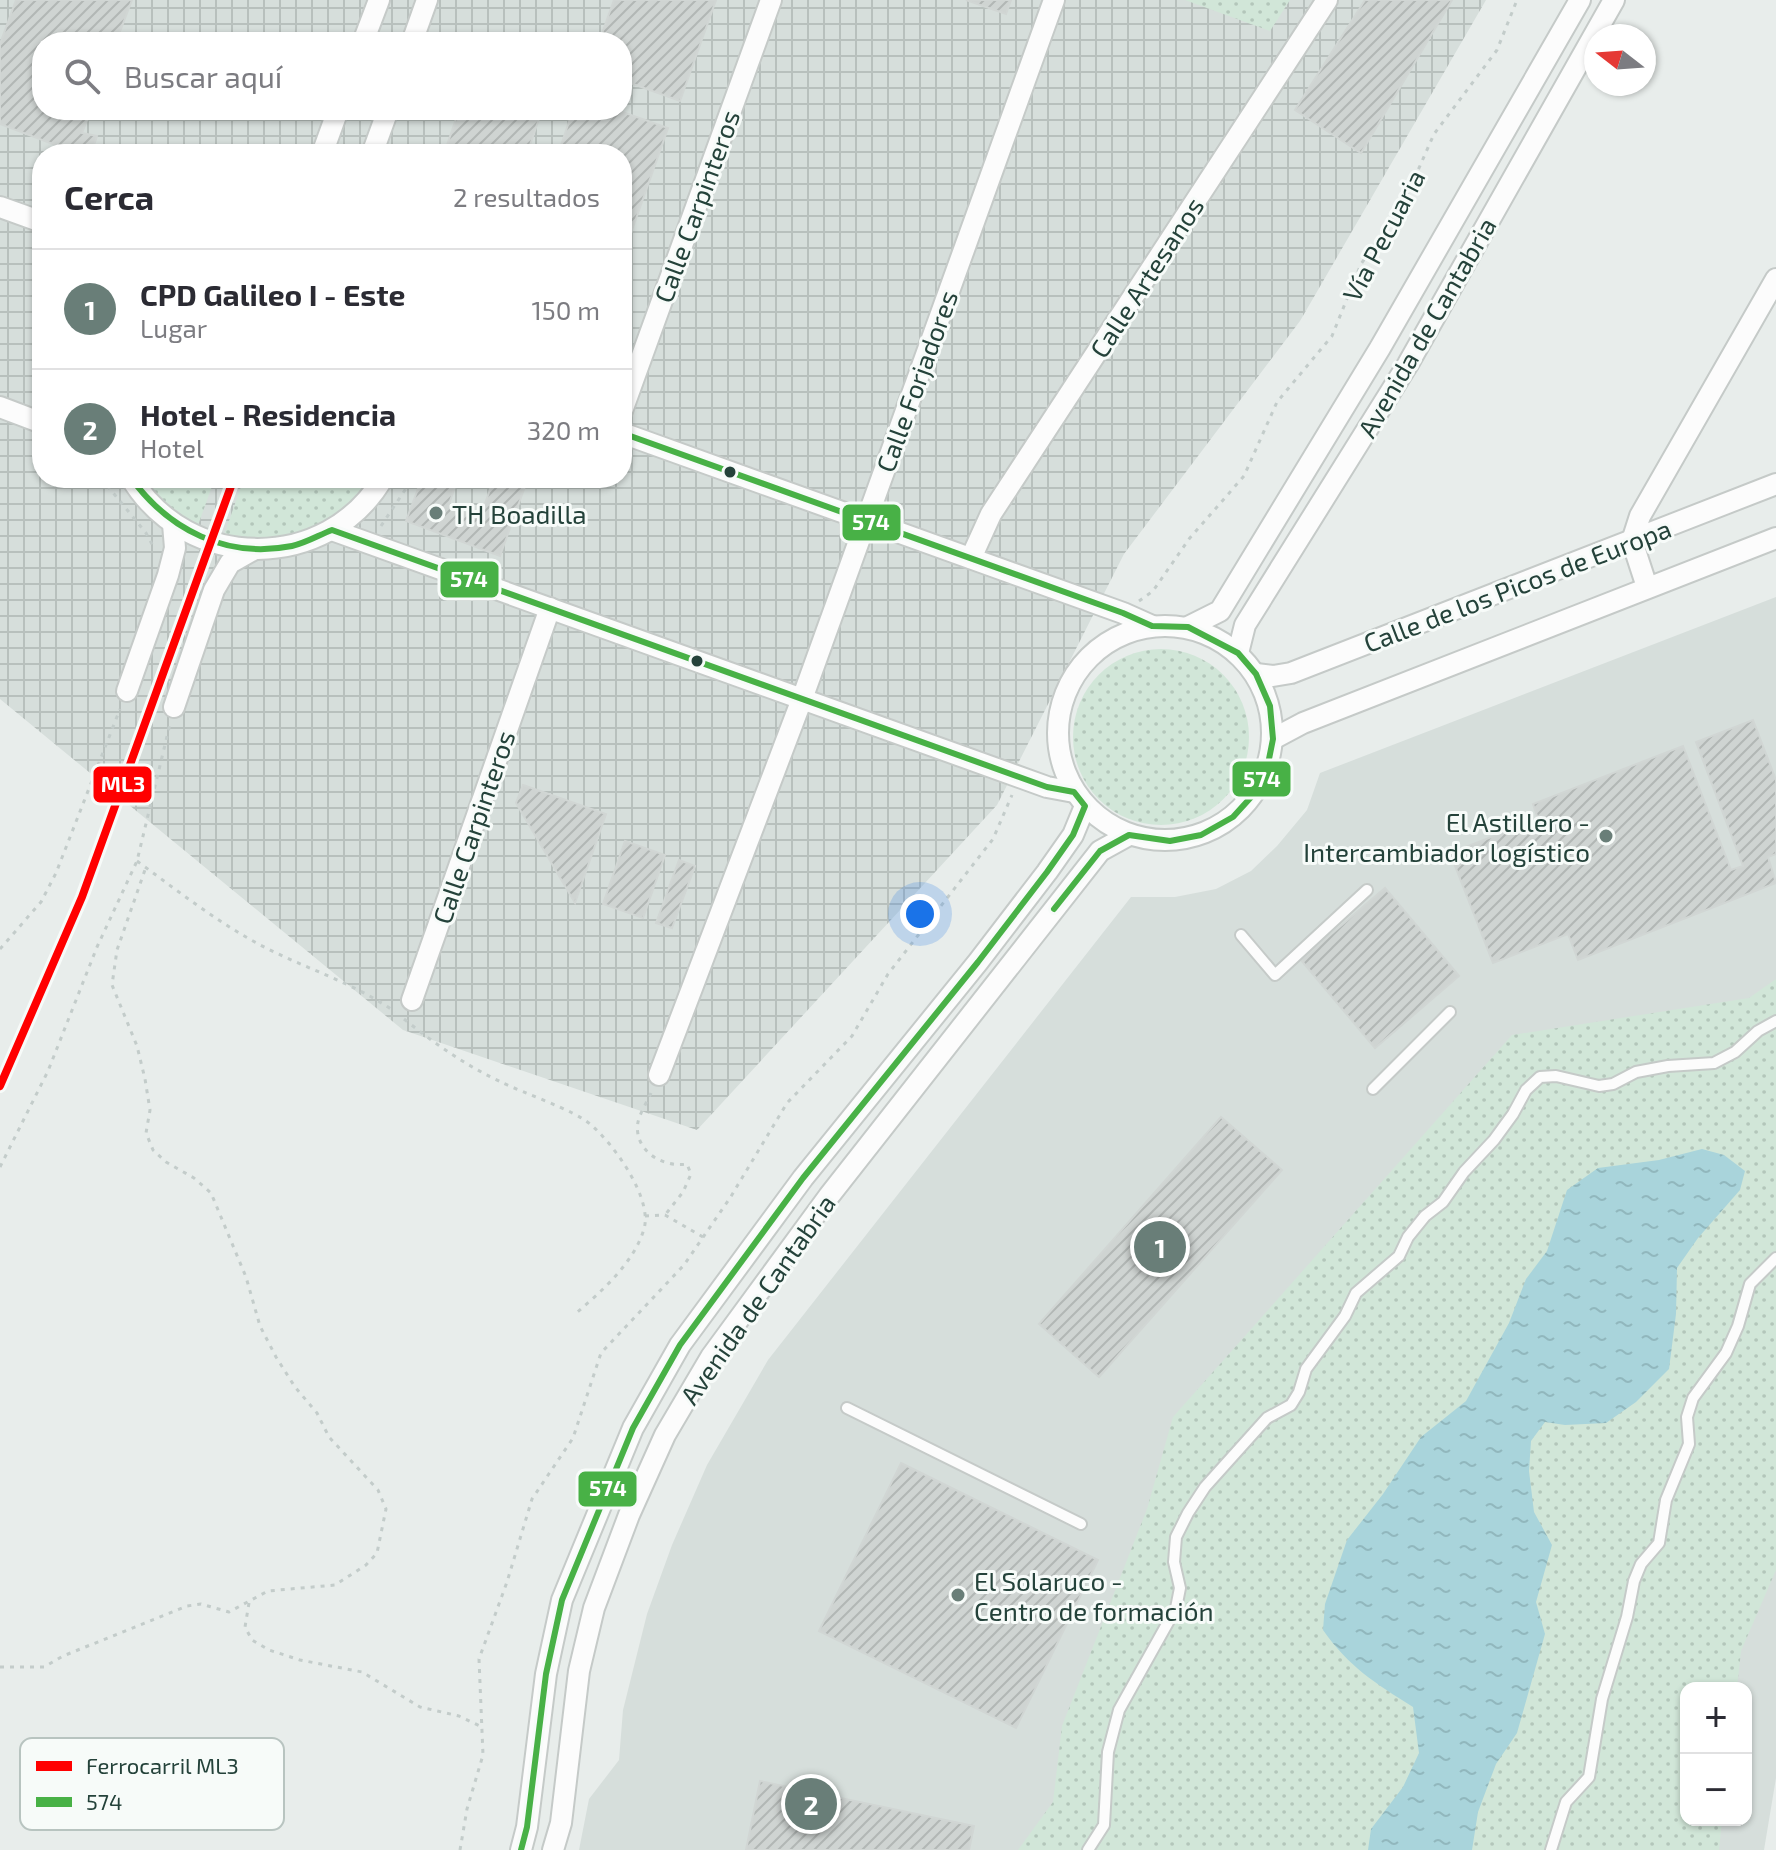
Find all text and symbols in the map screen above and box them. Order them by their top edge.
north arrow [1584,24,1656,96]
search box [32,32,632,120]
icon: search [60,54,104,98]
text: Buscar aquí [124,58,282,94]
street label: Calle Carpinteros [647,106,745,306]
street label: Vía Pecuaria [1335,164,1431,306]
text: Cerca [64,176,154,217]
text: 2 resultados [453,181,600,212]
street label: Calle Artesanos [1083,191,1209,363]
street label: Avenida de Cantabria [1350,212,1502,442]
text: CPD Galileo I - Este [140,276,405,312]
street label: Calle Forjadores [869,286,963,476]
text: 1 [84,294,96,325]
text: 150 m [531,294,600,325]
text: Lugar [140,312,207,343]
text: Hotel - Residencia [140,396,396,432]
text: 2 [82,414,98,445]
text: 320 m [527,414,600,445]
text: Hotel [140,432,204,463]
unlabelled marker [722,464,738,480]
place label: TH Boadilla [452,498,587,529]
line badge: 574 [841,503,902,542]
marker: TH Boadilla [427,504,445,522]
text: 574 [852,508,890,534]
street label: Calle de los Picos de Europa [1359,512,1675,658]
line badge: 574 [439,560,500,599]
text: 574 [450,565,488,591]
unlabelled marker [689,653,705,669]
street label: Calle Carpinteros [425,726,521,928]
line badge: 574 [1231,760,1292,798]
line badge: ML3 [92,765,153,804]
text: 574 [1243,765,1281,791]
text: ML3 [101,770,145,796]
place label: El Astillero - Intercambiador logístico [1303,806,1590,867]
marker: El Astillero - Intercambiador logístico [1597,827,1615,845]
your location [900,894,940,934]
street label: Avenida de Cantabria [673,1188,841,1410]
pin: 1 [1134,1217,1186,1277]
line badge: 574 [577,1470,638,1508]
text: 574 [589,1474,627,1500]
place label: El Solaruco - Centro de formación [974,1565,1214,1626]
marker: El Solaruco - Centro de formación [949,1586,967,1604]
map controls [1680,1682,1752,1826]
button: + [1680,1682,1752,1754]
legend [20,1738,284,1830]
text: Ferrocarril ML3 [86,1752,239,1778]
button: − [1680,1754,1752,1826]
pin: 2 [785,1774,837,1834]
text: 574 [86,1788,123,1814]

